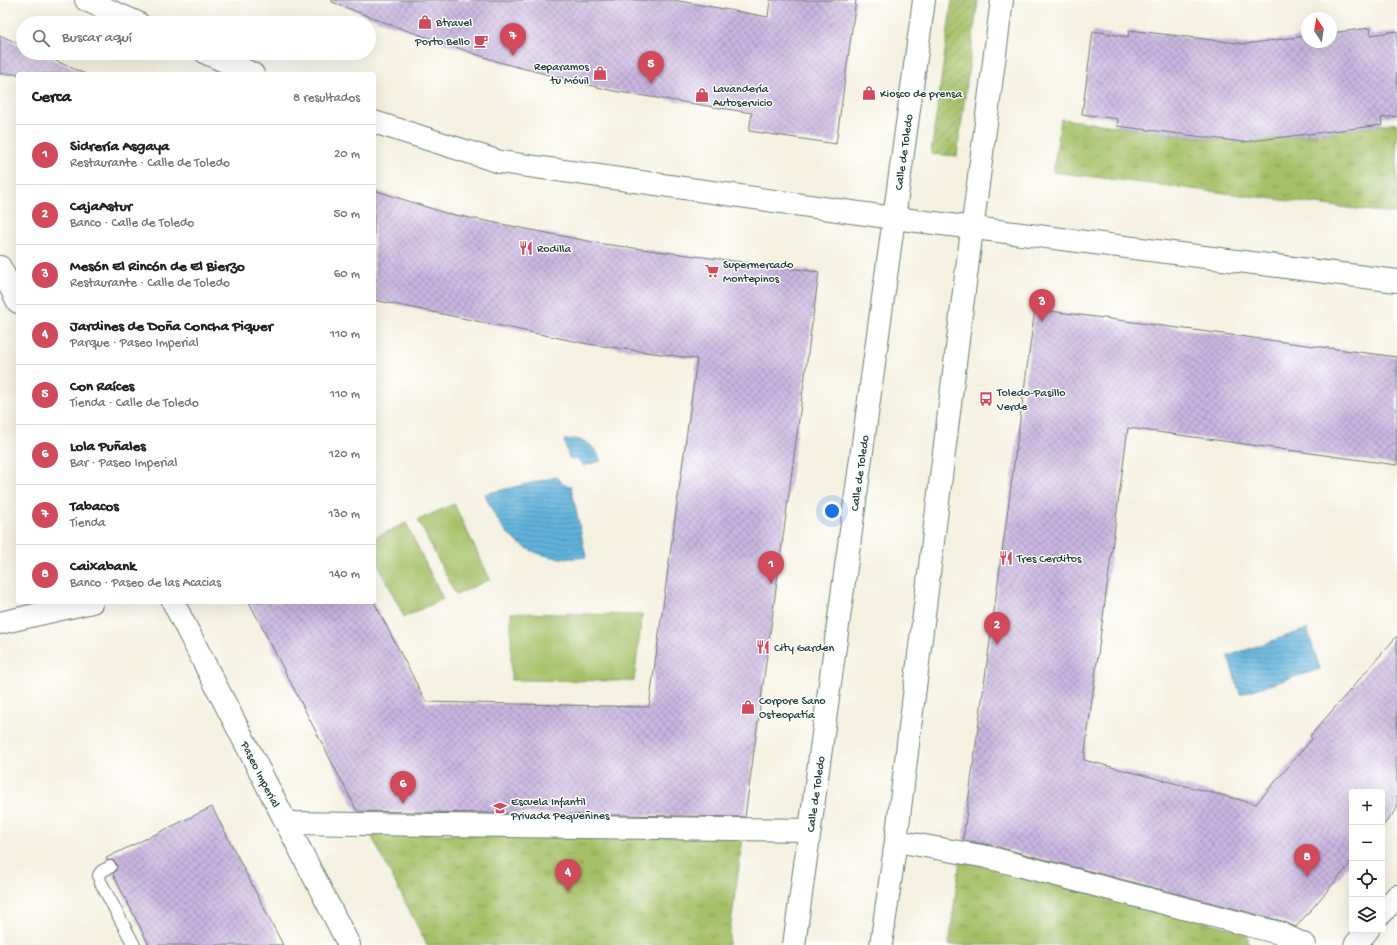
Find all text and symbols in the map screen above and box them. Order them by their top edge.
north arrow [1301,12,1337,48]
shop icon: Btravel [417,14,433,30]
search box [16,16,376,60]
place label: Btravel [435,17,472,31]
pin: 7 [500,23,526,56]
icon: search [30,27,52,49]
text: Buscar aquí [62,29,132,47]
cafe icon: Porto Bello [473,33,489,49]
place label: Porto Bello [414,36,470,50]
pin: 5 [638,51,664,84]
place label: Reparamos tu Móvil [534,61,590,89]
shop icon: Reparamos tu Móvil [592,65,608,81]
place label: Lavandería Autoservicio [713,83,773,111]
shop icon: Kiosco de prensa [861,85,877,101]
shop icon: Lavandería Autoservicio [694,87,710,103]
text: Cerca [32,88,71,108]
place label: Kiosco de prensa [880,88,963,102]
text: 8 resultados [293,91,360,106]
street label: Calle de Toledo [893,113,917,191]
text: Sidrería Asgaya [70,138,169,156]
text: 1 [42,147,48,162]
text: 20 m [334,147,360,162]
text: Restaurante · Calle de Toledo [70,156,230,171]
text: CajaAstur [70,198,132,216]
text: 2 [42,207,48,222]
text: 50 m [333,207,360,222]
text: Banco · Calle de Toledo [70,216,194,231]
restaurant icon: Rodilla [518,240,534,256]
place label: Rodilla [537,243,571,257]
text: Mesón El Rincón de El Bierzo [70,258,245,276]
place label: Supermercado Montepinos [723,259,794,287]
supermarket icon: Supermercado Montepinos [704,263,720,279]
text: 3 [42,267,48,282]
text: 60 m [334,267,360,282]
text: Restaurante · Calle de Toledo [70,276,230,291]
pin: 3 [1029,289,1055,322]
text: Jardines de Doña Concha Piquer [70,318,273,336]
text: 4 [42,327,48,342]
text: 110 m [330,327,360,342]
text: Parque · Paseo Imperial [70,336,199,351]
text: Con Raíces [70,378,134,396]
text: 5 [42,387,48,402]
text: 110 m [330,387,360,402]
place label: Toledo-Pasillo Verde [996,387,1066,415]
bus stop icon: Toledo-Pasillo Verde [978,391,994,407]
text: Tienda · Calle de Toledo [70,396,199,411]
street label: Calle de Toledo [849,434,873,512]
text: Lola Puñales [70,438,146,456]
text: 6 [42,447,48,462]
text: 120 m [329,447,360,462]
text: Bar · Paseo Imperial [70,456,177,471]
text: Tabacos [70,498,119,516]
your location [822,501,842,521]
text: 7 [42,507,48,522]
text: 130 m [328,507,360,522]
text: Tienda [70,516,106,531]
restaurant icon: Tres Cerditos [998,550,1014,566]
pin: 1 [758,551,784,584]
place label: Tres Cerditos [1016,553,1082,567]
text: Caixabank [70,558,136,576]
text: 8 [41,567,49,582]
text: 140 m [329,567,360,582]
text: Banco · Paseo de las Acacias [70,576,221,591]
pin: 2 [984,612,1010,645]
restaurant icon: City Garden [755,639,771,655]
place label: City Garden [774,642,834,656]
place label: Corpore Sano Osteopatía [759,695,826,723]
shop icon: Corpore Sano Osteopatía [740,699,756,715]
street label: Paseo Imperial [236,738,282,811]
street label: Calle de Toledo [805,755,829,833]
pin: 6 [390,771,416,804]
map controls [1349,789,1385,933]
button: + [1349,789,1385,825]
place label: Escuela Infantil Privada Pequeñines [510,796,610,824]
school or university icon: Escuela Infantil Privada Pequeñines [492,800,508,816]
button: − [1349,825,1385,861]
pin: 8 [1294,844,1320,877]
pin: 4 [555,859,581,892]
button: locate [1349,861,1385,897]
button: layers [1349,897,1385,933]

